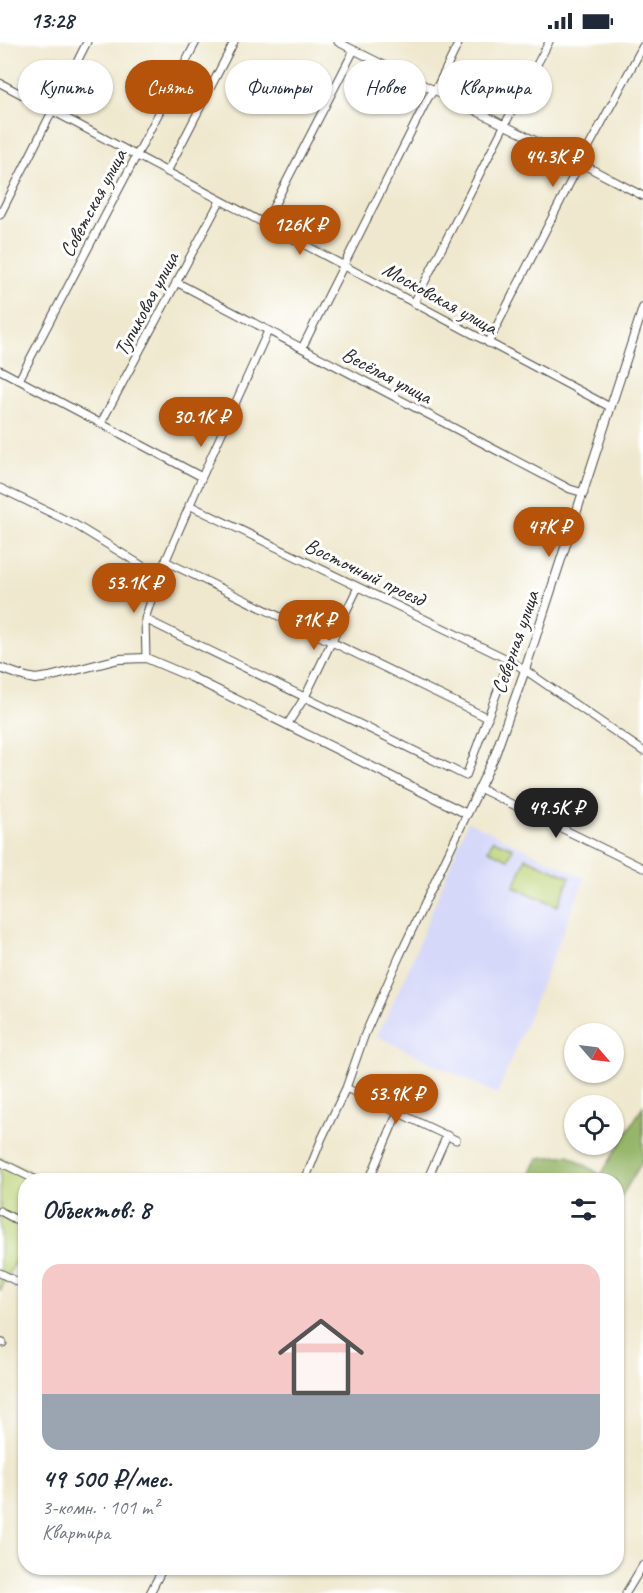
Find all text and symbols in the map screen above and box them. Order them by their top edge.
text: 13:28 [30,7,74,35]
chip: Купить [18,60,113,114]
chip: Снять [125,60,213,114]
chip: Фильтры [225,60,332,114]
chip: Новое [344,60,426,114]
chip: Квартира [438,60,552,114]
pin: 44.3K ₽ [498,137,608,188]
street label: Советская улица [54,143,133,261]
text: 44.3K ₽ [525,144,581,169]
pin: 126K ₽ [251,205,349,256]
text: 126K ₽ [274,212,326,237]
street label: Тупиковая улица [108,246,185,360]
street label: Московская улица [378,256,504,341]
street label: Весёлая улица [338,340,438,410]
pin: 30.1K ₽ [146,397,256,448]
text: 30.1K ₽ [173,404,229,429]
pin: 47K ₽ [507,507,591,558]
text: 47K ₽ [527,514,571,539]
street label: Восточный проезд [301,532,432,613]
pin: 53.1K ₽ [79,563,189,614]
text: 53.1K ₽ [106,570,162,595]
street label: Северная улица [485,585,545,697]
pin: 71K ₽ [272,600,356,651]
text: 71K ₽ [292,607,336,632]
pin: 49.5K ₽ [501,788,611,839]
text: 49.5K ₽ [528,795,584,820]
north arrow [564,1023,624,1083]
map controls [564,1023,624,1155]
pin: 53.9K ₽ [341,1074,451,1125]
text: 53.9K ₽ [368,1081,424,1106]
button: locate [564,1095,624,1155]
text: Объектов: 8 [42,1193,151,1226]
icon: filters [567,1193,600,1226]
icon: home [267,1303,375,1411]
text: 49 500 ₽/мес. [42,1462,172,1495]
text: 3-комн. · 101 m² [42,1495,159,1520]
text: Квартира [42,1520,110,1545]

